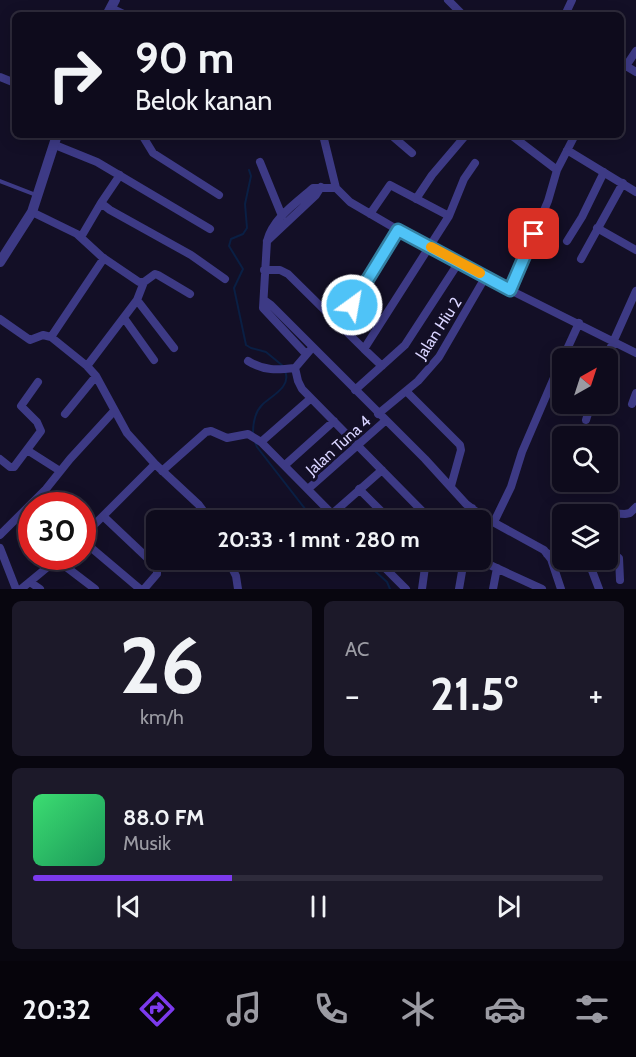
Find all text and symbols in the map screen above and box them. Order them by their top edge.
text: 90 m [135,32,234,84]
icon: right [36,36,114,114]
text: Belok kanan [135,84,272,117]
pin [508,208,559,259]
icon: arrive [517,217,550,250]
position arrow [320,273,384,337]
street label: Jalan Hiu 2 [411,294,466,364]
north arrow [552,348,618,414]
map controls [552,348,618,570]
street label: Jalan Tuna 4 [301,411,375,480]
button: search [552,426,618,492]
speed limit sign: 30 [18,492,96,570]
button: layers [552,504,618,570]
text: 20:33 · 1 mnt · 280 m [217,526,420,553]
text: 26 [119,618,205,713]
text: AC [345,637,369,661]
text: 21.5° [430,667,518,721]
text: − [345,675,360,715]
text: + [588,675,603,715]
text: km/h [140,705,184,729]
text: 88.0 FM [123,804,204,831]
text: Musik [123,831,171,855]
icon: previous [112,890,145,923]
icon: pause [302,890,335,923]
icon: next [492,890,525,923]
icon: directions [136,988,178,1030]
icon: music [223,988,265,1030]
icon: phone [310,988,352,1030]
icon: climate [397,988,439,1030]
icon: car [484,988,526,1030]
icon: filters [571,988,613,1030]
text: 20:32 [23,993,91,1026]

